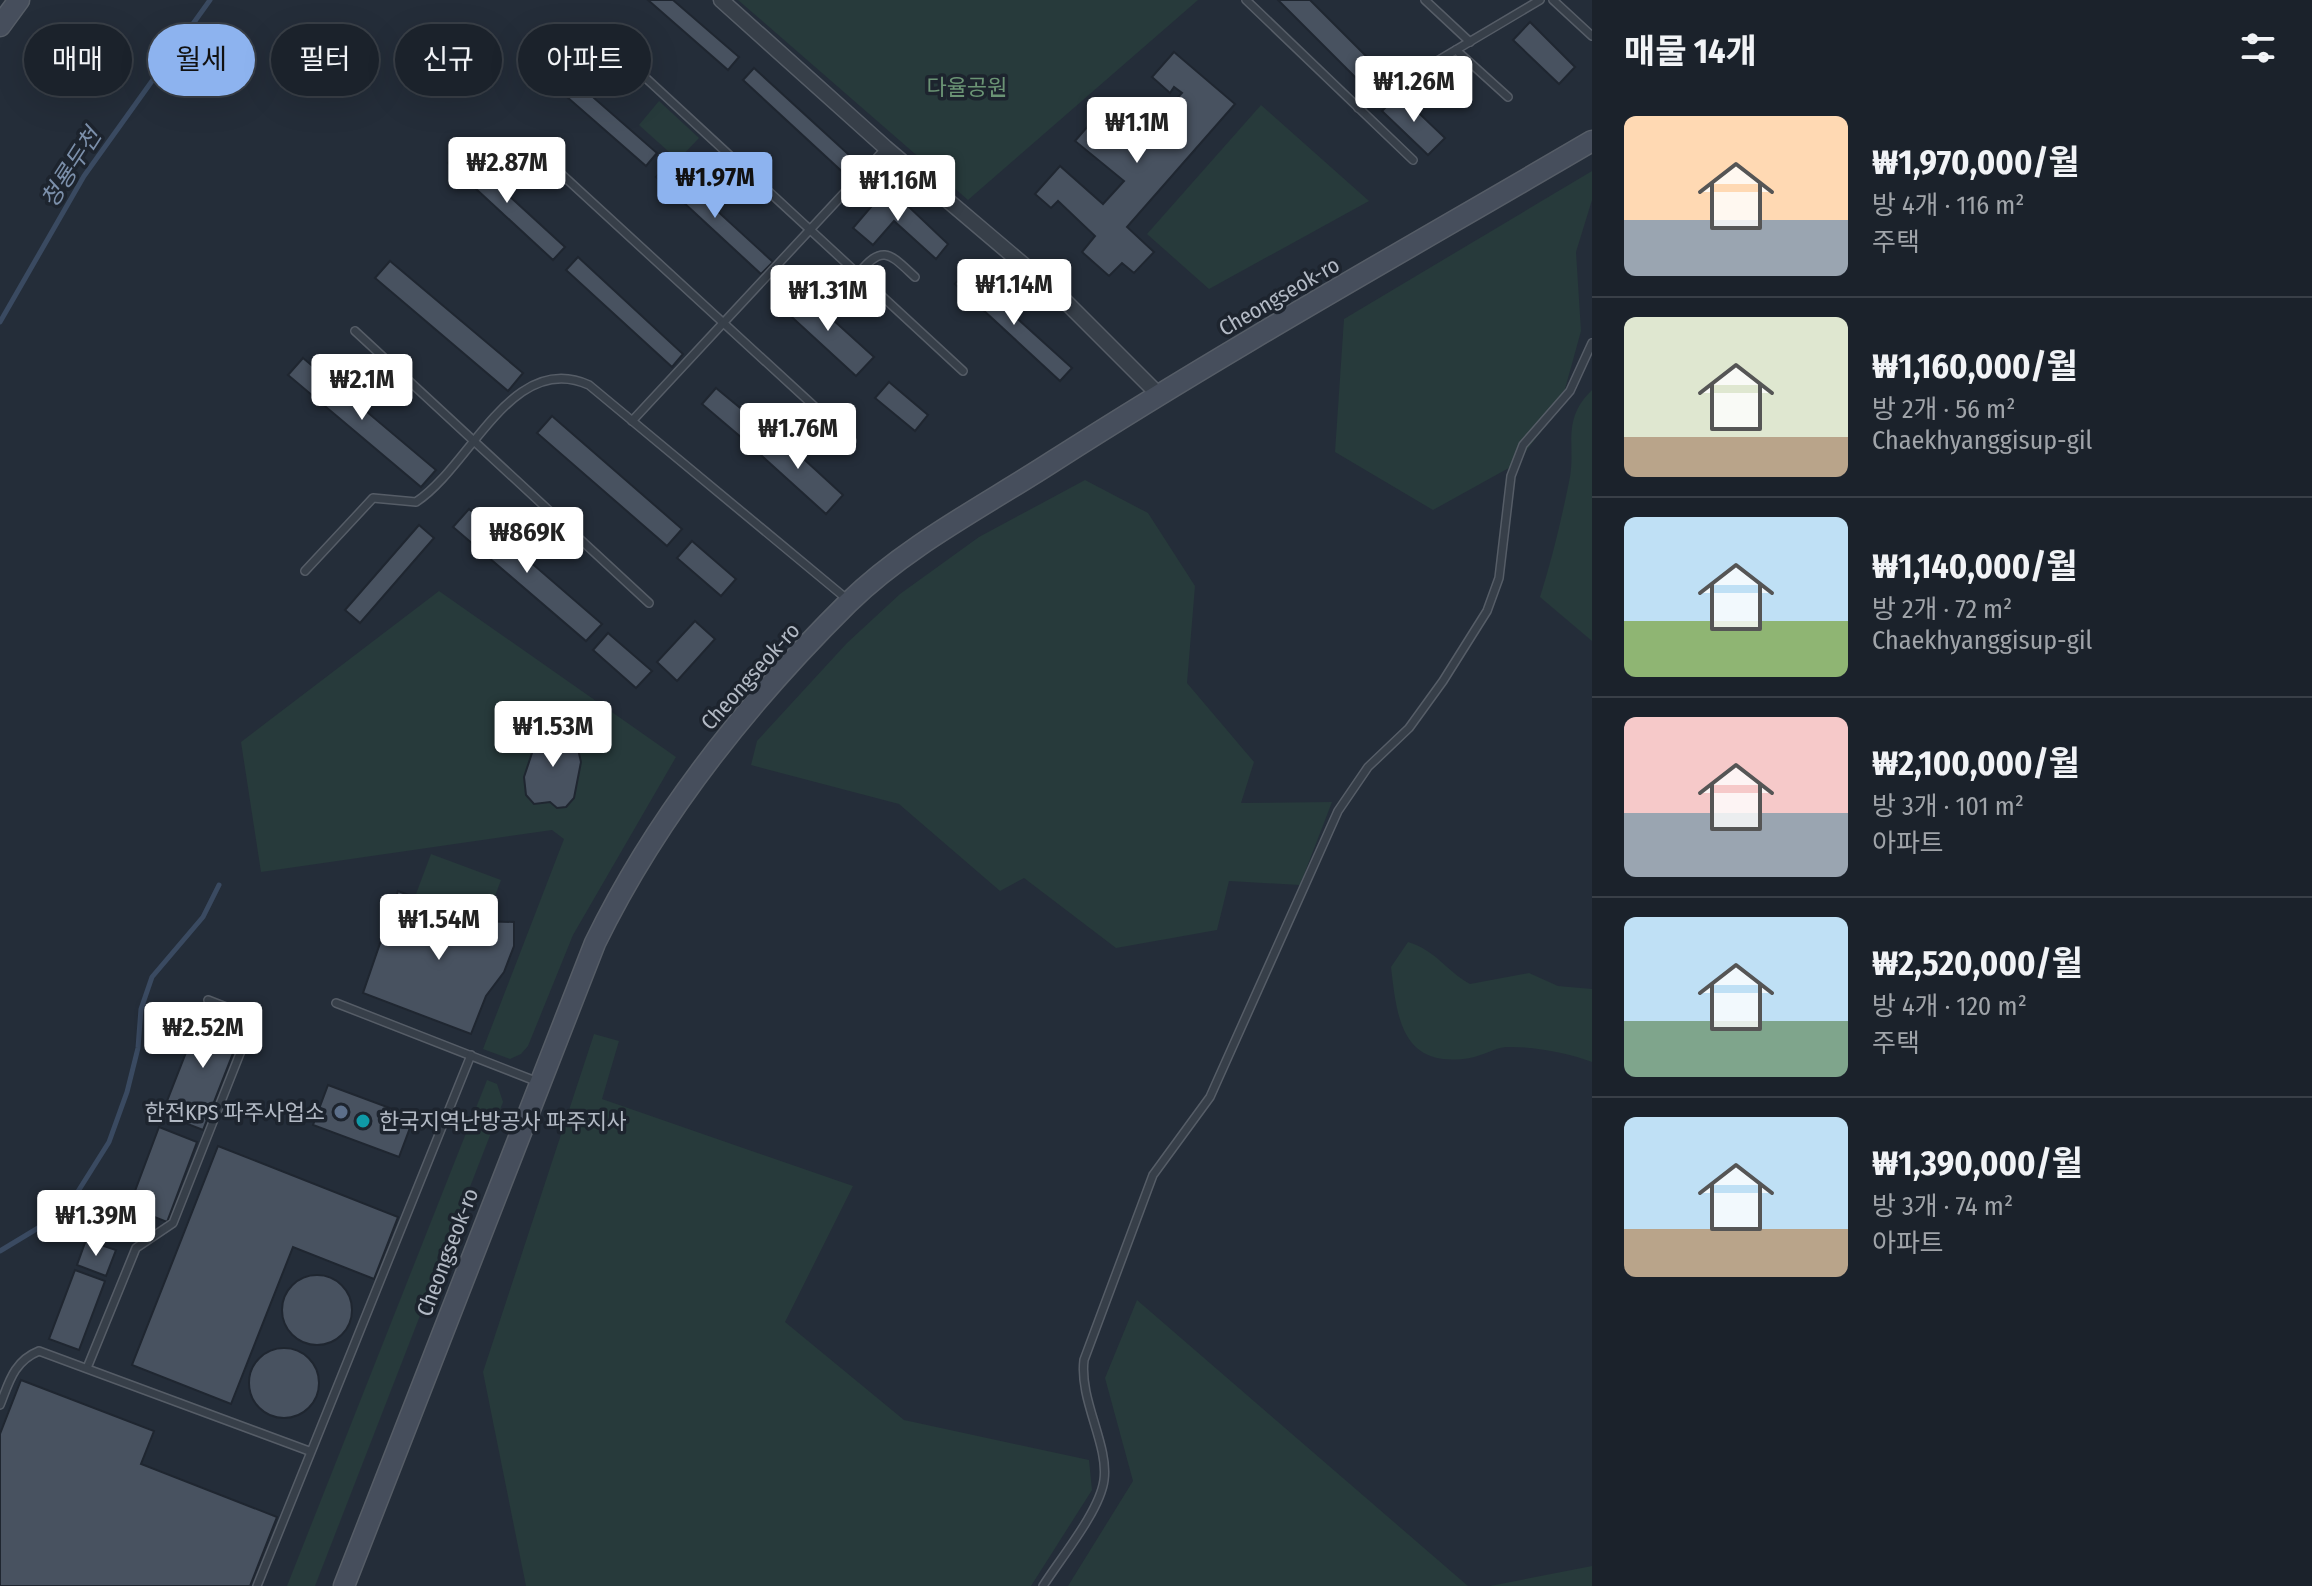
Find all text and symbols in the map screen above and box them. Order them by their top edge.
chip: 매매 [24,24,132,96]
chip: 월세 [148,24,255,96]
chip: 필터 [271,24,379,96]
chip: 신규 [395,24,502,96]
chip: 아파트 [518,24,651,96]
icon: filters [2236,26,2280,70]
text: 매물 14개 [1624,31,1757,72]
pin: ₩1.26M [1349,56,1479,124]
text: ₩1.26M [1373,66,1455,97]
park label: 다율공원 [927,74,1007,101]
pin: ₩1.1M [1081,97,1193,165]
text: ₩1.1M [1105,107,1169,138]
water label: 청룡두천 [35,121,108,213]
pin: ₩2.87M [442,137,572,205]
text: ₩1,970,000/월 [1872,142,2080,183]
text: ₩2.87M [466,147,548,178]
icon: home [1688,148,1784,244]
pin: ₩1.97M [650,152,780,220]
pin: ₩1.16M [833,155,963,223]
text: ₩1.97M [675,162,755,193]
text: ₩1.16M [859,165,937,196]
text: 방 4개 · 116 m² [1872,190,2024,221]
text: 주택 [1872,227,1920,258]
street label: Cheongseok-ro [1214,251,1344,342]
pin: ₩1.14M [949,259,1079,327]
pin: ₩1.31M [763,265,893,333]
text: ₩1.14M [975,269,1053,300]
text: ₩1.31M [789,275,867,306]
text: ₩1,160,000/월 [1872,346,2078,387]
icon: home [1688,349,1784,445]
pin: ₩2.1M [306,354,418,422]
text: ₩2.1M [329,364,395,395]
text: 방 2개 · 56 m² [1872,394,2015,425]
pin: ₩1.76M [733,403,863,471]
text: ₩1.76M [758,413,838,444]
text: Chaekhyanggisup-gil [1872,425,2092,456]
pin: ₩869K [471,507,583,575]
text: ₩869K [489,517,565,548]
text: ₩1,140,000/월 [1872,546,2077,587]
icon: home [1688,549,1784,645]
text: 방 2개 · 72 m² [1872,594,2012,625]
street label: Cheongseok-ro [695,617,806,735]
text: Chaekhyanggisup-gil [1872,625,2092,656]
pin: ₩1.53M [488,701,618,769]
text: ₩1.53M [513,711,593,742]
text: ₩2,100,000/월 [1872,743,2080,784]
icon: home [1688,749,1784,845]
text: 방 3개 · 101 m² [1872,791,2024,822]
text: 아파트 [1872,828,1944,859]
pin: ₩1.54M [374,894,504,962]
text: ₩1.54M [398,904,480,935]
text: ₩2,520,000/월 [1872,943,2083,984]
icon: home [1688,949,1784,1045]
text: 방 4개 · 120 m² [1872,991,2027,1022]
pin: ₩2.52M [138,1002,268,1070]
text: ₩2.52M [162,1012,244,1043]
text: 주택 [1872,1028,1920,1059]
place label: 한전KPS 파주사업소 [145,1099,325,1126]
marker: 한전KPS 파주사업소 [332,1103,350,1121]
place label: 한국지역난방공사 파주지사 [379,1108,627,1135]
marker: 한국지역난방공사 파주지사 [354,1112,372,1130]
text: ₩1,390,000/월 [1872,1143,2083,1184]
icon: home [1688,1149,1784,1245]
street label: Cheongseok-ro [411,1184,484,1320]
pin: ₩1.39M [31,1190,161,1258]
text: 방 3개 · 74 m² [1872,1191,2013,1222]
text: ₩1.39M [55,1200,137,1231]
text: 아파트 [1872,1228,1944,1259]

